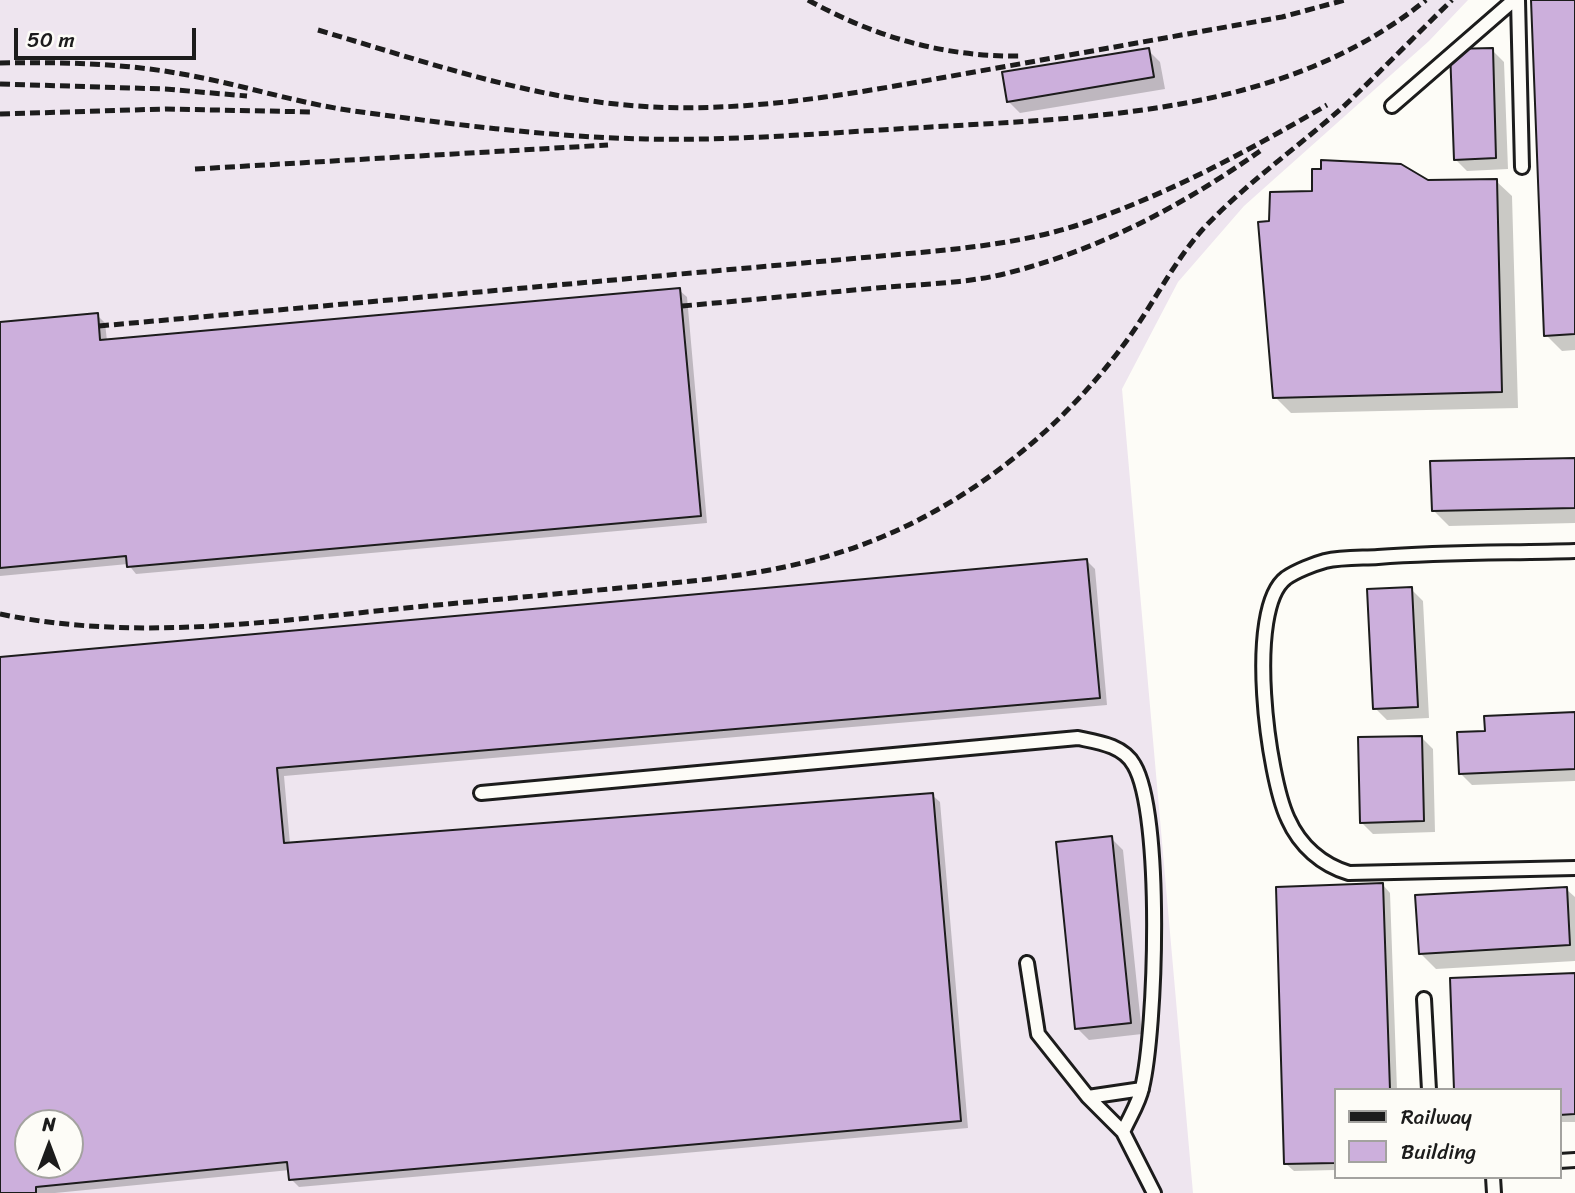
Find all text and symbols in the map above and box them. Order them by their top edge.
scale bar [18,14,200,58]
text: 50 m [27,21,75,59]
legend [1334,1088,1561,1179]
text: Railway [1401,1098,1472,1136]
text: N [42,1108,56,1141]
north arrow [14,1109,84,1179]
text: Building [1401,1133,1476,1171]

